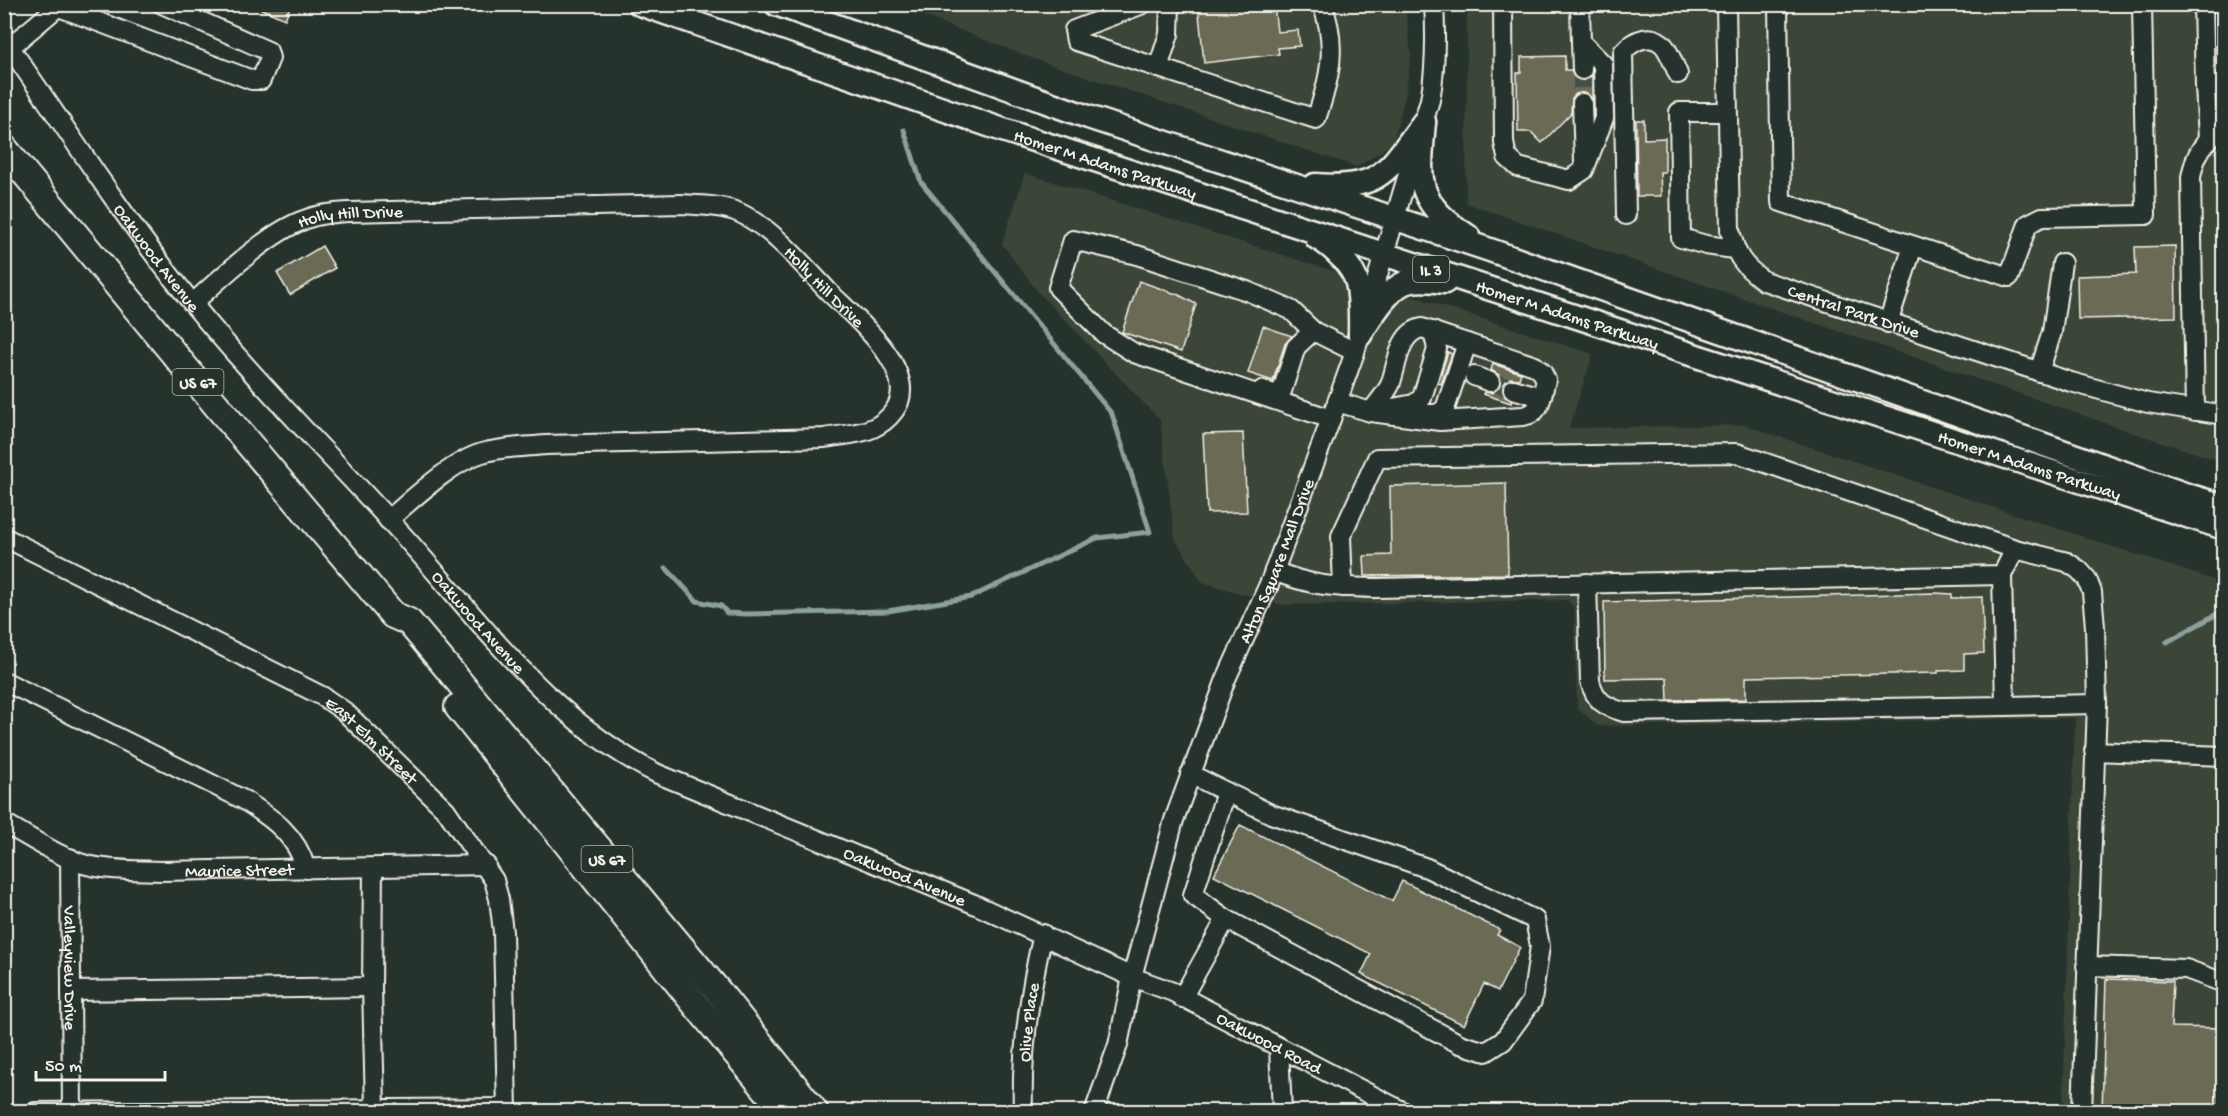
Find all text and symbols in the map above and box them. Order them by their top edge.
street label: Homer M Adams Parkway [1011,126,1199,205]
street label: Oakwood Avenue [108,201,204,318]
street label: Holly Hill Drive [295,203,404,234]
street label: Holly Hill Drive [778,243,868,334]
road number: IL 3 [1413,256,1449,282]
street label: Homer M Adams Parkway [1473,277,1661,356]
street label: Central Park Drive [1785,282,1922,345]
road number: US 67 [172,369,224,395]
street label: Homer M Adams Parkway [1935,427,2123,507]
street label: Alton Square Mall Drive [1236,476,1321,647]
street label: Oakwood Avenue [426,567,529,680]
street label: East Elm Street [320,693,422,791]
street label: Oakwood Avenue [840,843,969,913]
road number: US 67 [582,846,632,872]
street label: Maurice Street [185,861,296,884]
street label: Valleyview Drive [57,905,79,1031]
street label: Olive Place [1016,981,1046,1063]
street label: Oakwood Road [1212,1008,1326,1081]
scale bar [36,1044,165,1082]
text: 50 m [45,1057,82,1078]

